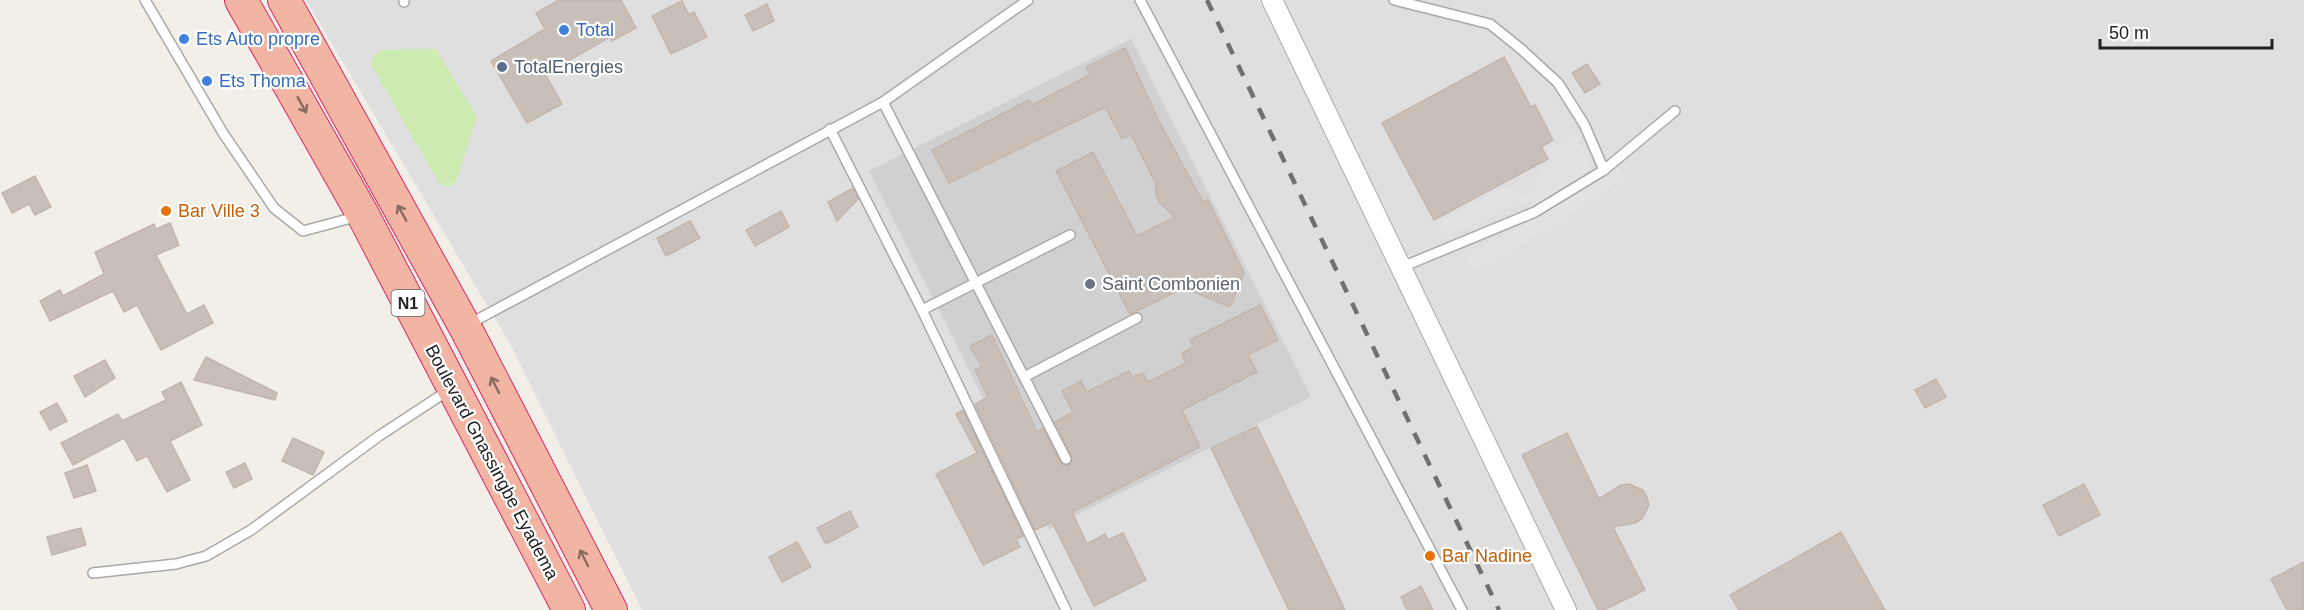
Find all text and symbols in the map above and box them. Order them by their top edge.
scale bar [2100,12,2272,50]
place label: Total [576,20,614,40]
marker: Total [557,23,571,37]
text: 50 m [2109,23,2149,43]
place label: Ets Auto propre [196,29,320,49]
marker: Ets Auto propre [177,32,191,46]
place label: TotalEnergies [514,57,623,77]
marker: TotalEnergies [495,60,509,74]
place label: Ets Thoma [219,71,307,91]
marker: Ets Thoma [200,74,214,88]
one-way arrow [296,96,308,113]
place label: Bar Ville 3 [178,201,260,221]
marker: Bar Ville 3 [159,204,173,218]
one-way arrow [396,205,408,222]
place label: Saint Combonien [1102,274,1240,294]
marker: Saint Combonien [1083,277,1097,291]
road number: N1 [392,290,424,316]
street label: Boulevard Gnassingbe Eyadema [421,341,563,584]
one-way arrow [488,376,500,394]
place label: Bar Nadine [1442,546,1532,566]
marker: Bar Nadine [1423,549,1437,563]
one-way arrow [578,550,590,567]

